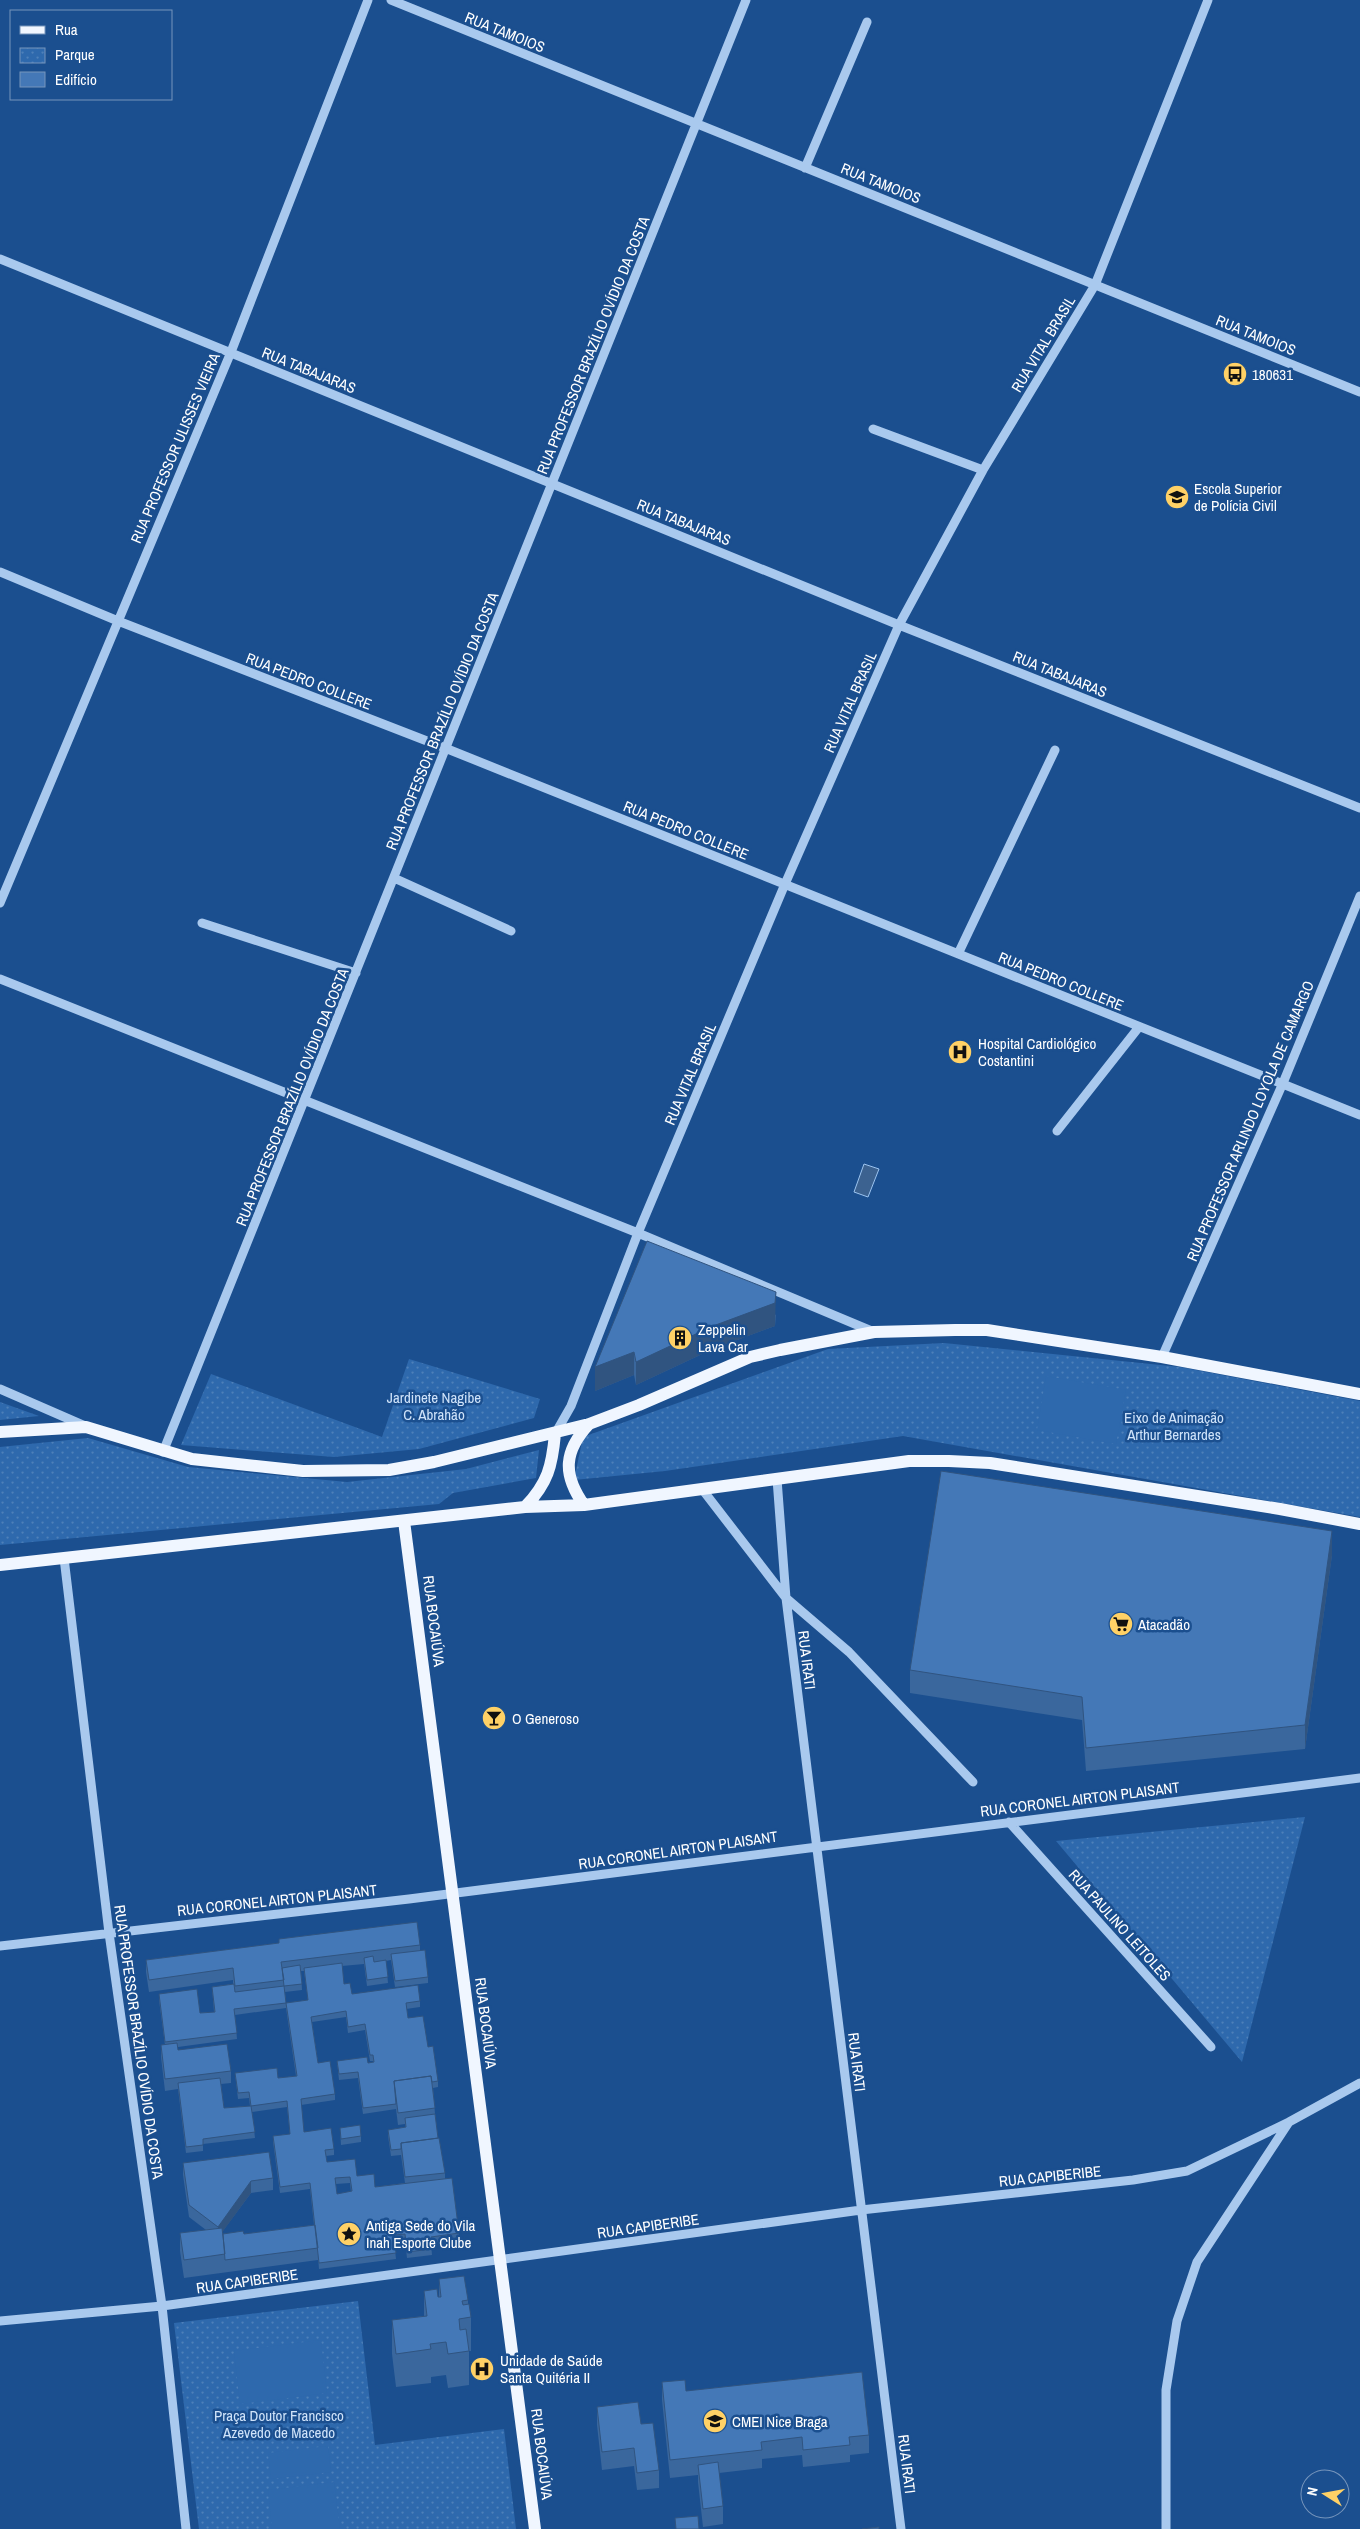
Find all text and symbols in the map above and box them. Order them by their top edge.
street label: RUA TAMOIOS [462,6,548,58]
legend [10,10,172,100]
text: Rua [55,19,78,40]
text: Parque [55,44,95,65]
text: Edifício [55,69,97,90]
street label: RUA TAMOIOS [838,157,924,209]
street label: RUA PROFESSOR BRAZÍLIO OVÍDIO DA COSTA [531,212,655,477]
street label: RUA VITAL BRASIL [1006,292,1080,396]
street label: RUA TAMOIOS [1213,309,1299,361]
street label: RUA TABAJARAS [259,342,359,398]
street label: RUA PROFESSOR ULISSES VIEIRA [125,349,225,546]
bus stop icon: 180631 [1222,361,1248,387]
place label: 180631 [1252,364,1293,385]
place label: Escola Superior de Polícia Civil [1194,478,1282,516]
school or university icon: Escola Superior de Polícia Civil [1164,484,1190,510]
street label: RUA TABAJARAS [634,494,734,550]
street label: RUA PROFESSOR BRAZÍLIO OVÍDIO DA COSTA [380,588,504,853]
street label: RUA TABAJARAS [1010,646,1110,702]
street label: RUA PEDRO COLLERE [243,647,375,715]
street label: RUA VITAL BRASIL [818,648,882,756]
street label: RUA PEDRO COLLERE [620,795,752,865]
street label: RUA PEDRO COLLERE [995,946,1127,1016]
street label: RUA PROFESSOR BRAZÍLIO OVÍDIO DA COSTA [230,964,354,1229]
street label: RUA PROFESSOR ARLINDO LOYOLA DE CAMARGO [1181,978,1319,1264]
street label: RUA VITAL BRASIL [659,1020,721,1128]
place label: Hospital Cardiológico Costantini [978,1033,1096,1071]
hospital icon: Hospital Cardiológico Costantini [947,1039,973,1065]
place label: Zeppelin Lava Car [698,1319,748,1357]
building icon: Zeppelin Lava Car [667,1325,693,1351]
park label: Jardinete Nagibe C. Abrahão [387,1387,481,1425]
park label: Eixo de Animação Arthur Bernardes [1124,1407,1224,1445]
street label: RUA BOCAIÚVA [418,1574,450,1668]
supermarket icon: Atacadão [1108,1611,1134,1637]
place label: Atacadão [1137,1614,1190,1635]
street label: RUA IRATI [793,1629,821,1691]
bar icon: O Generoso [481,1705,507,1731]
place label: O Generoso [512,1708,579,1729]
street label: RUA CORONEL AIRTON PLAISANT [979,1776,1181,1822]
street label: RUA CORONEL AIRTON PLAISANT [577,1826,779,1874]
street label: RUA PAULINO LEITOLES [1064,1865,1176,1985]
street label: RUA CORONEL AIRTON PLAISANT [176,1879,378,1921]
street label: RUA PROFESSOR BRAZÍLIO OVÍDIO DA COSTA [109,1904,169,2181]
street label: RUA BOCAIÚVA [470,1976,502,2070]
street label: RUA IRATI [843,2031,871,2093]
street label: RUA CAPIBERIBE [998,2160,1102,2192]
street label: RUA CAPIBERIBE [596,2208,700,2244]
place label: Antiga Sede do Vila Inah Esporte Clube [365,2215,475,2253]
place icon: Antiga Sede do Vila Inah Esporte Clube [336,2221,362,2247]
street label: RUA CAPIBERIBE [195,2263,299,2299]
place label: Unidade de Saúde Santa Quitéria II [500,2350,603,2388]
hospital icon: Unidade de Saúde Santa Quitéria II [469,2356,495,2382]
park label: Praça Doutor Francisco Azevedo de Macedo [214,2405,344,2443]
street label: RUA BOCAIÚVA [526,2407,558,2501]
school or university icon: CMEI Nice Braga [702,2408,728,2434]
place label: CMEI Nice Braga [732,2411,828,2432]
street label: RUA IRATI [893,2433,921,2495]
north arrow [1300,2469,1350,2519]
text: N [1303,2486,1322,2497]

